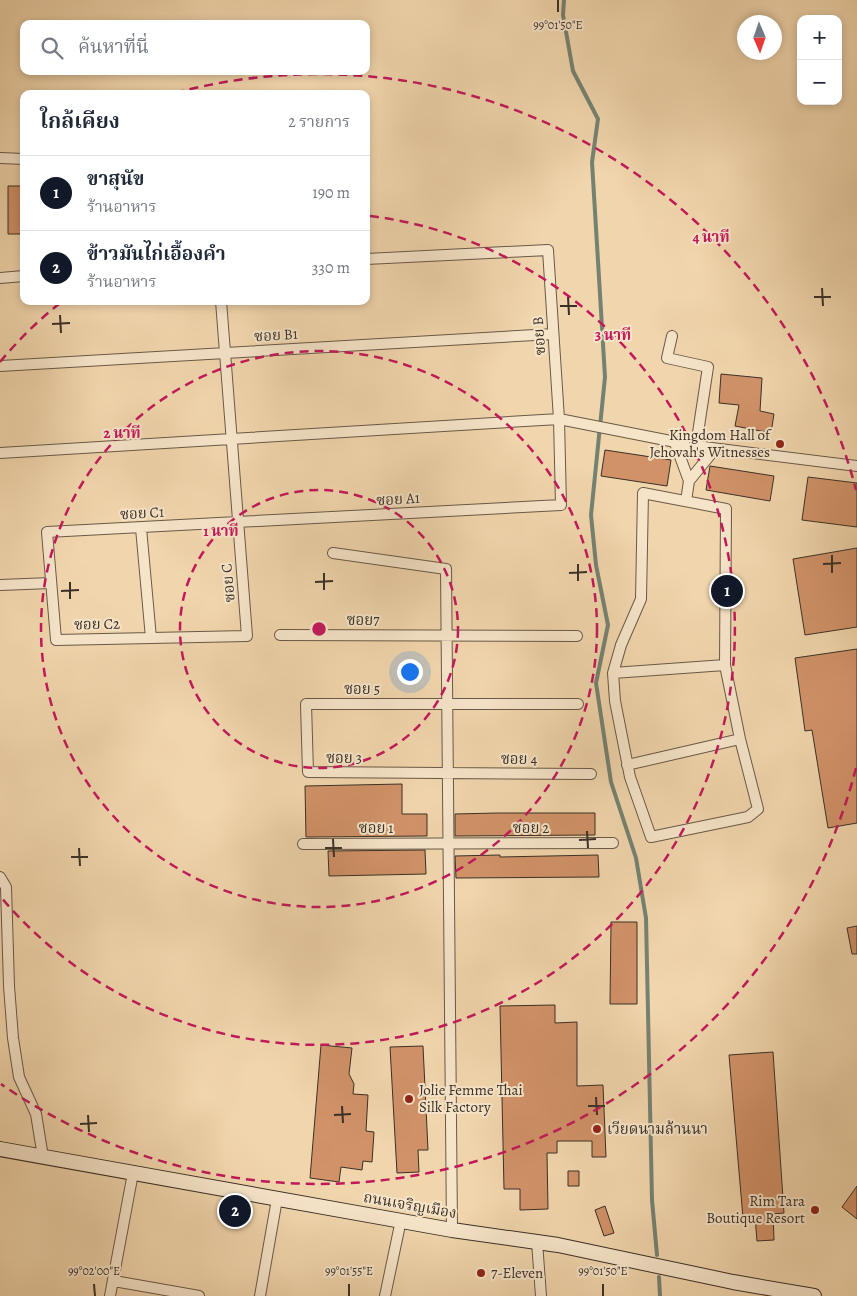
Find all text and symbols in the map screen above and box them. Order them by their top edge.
north arrow [737,15,782,60]
map controls [797,15,842,105]
button: + [797,15,842,60]
text: 99°01'50"E [533,17,583,33]
search box [20,20,370,75]
icon: search [38,34,66,62]
text: ค้นหาที่นี่ [78,34,149,60]
button: − [797,60,842,105]
text: ใกล้เคียง [40,107,120,135]
text: 2 รายการ [288,111,350,133]
text: ขาสุนัข [87,166,144,192]
text: 1 [53,182,59,204]
text: 190 m [312,182,350,204]
text: ร้านอาหาร [87,196,156,218]
text: 4 นาที [692,227,730,247]
text: ข้าวมันไก่เอื้องคํา [87,241,226,267]
text: 2 [52,257,60,279]
text: 330 m [312,257,350,279]
text: ร้านอาหาร [87,271,156,293]
street label: ซอย B [528,316,550,356]
street label: ซอย B1 [254,324,298,346]
text: 3 นาที [595,325,631,345]
text: 2 นาที [103,423,141,443]
place label: Kingdom Hall of Jehovah's Witnesses [650,425,772,462]
marker: Kingdom Hall of Jehovah's Witnesses [774,438,786,450]
street label: ซอย A1 [376,488,420,510]
street label: ซอย C1 [119,502,165,524]
text: 1 นาที [203,521,239,541]
street label: ซอย C [216,563,240,603]
pin: 1 [711,572,743,610]
street label: ซอย7 [346,610,380,630]
street label: ซอย C2 [74,614,120,634]
centre of rings [310,620,328,638]
your location [397,659,423,685]
street label: ซอย 5 [344,679,380,699]
street label: ซอย 3 [326,748,362,768]
street label: ซอย 4 [501,749,537,769]
street label: ซอย 1 [359,818,393,838]
street label: ซอย 2 [513,818,549,838]
place label: Jolie Femme Thai Silk Factory [419,1080,523,1117]
marker: Jolie Femme Thai Silk Factory [403,1093,415,1105]
place label: เวียดนามล้านนา [607,1119,708,1139]
marker: เวียดนามล้านนา [591,1123,603,1135]
street label: ถนนเจริญเมือง [362,1187,458,1223]
place label: Rim Tara Boutique Resort [706,1191,805,1228]
pin: 2 [219,1192,251,1230]
marker: Rim Tara Boutique Resort [809,1204,821,1216]
text: 99°02'00"E [68,1263,120,1279]
text: 99°01'55"E [325,1263,373,1279]
place label: 7-Eleven [491,1263,543,1283]
text: 99°01'50"E [578,1263,628,1279]
marker: 7-Eleven [475,1267,487,1279]

